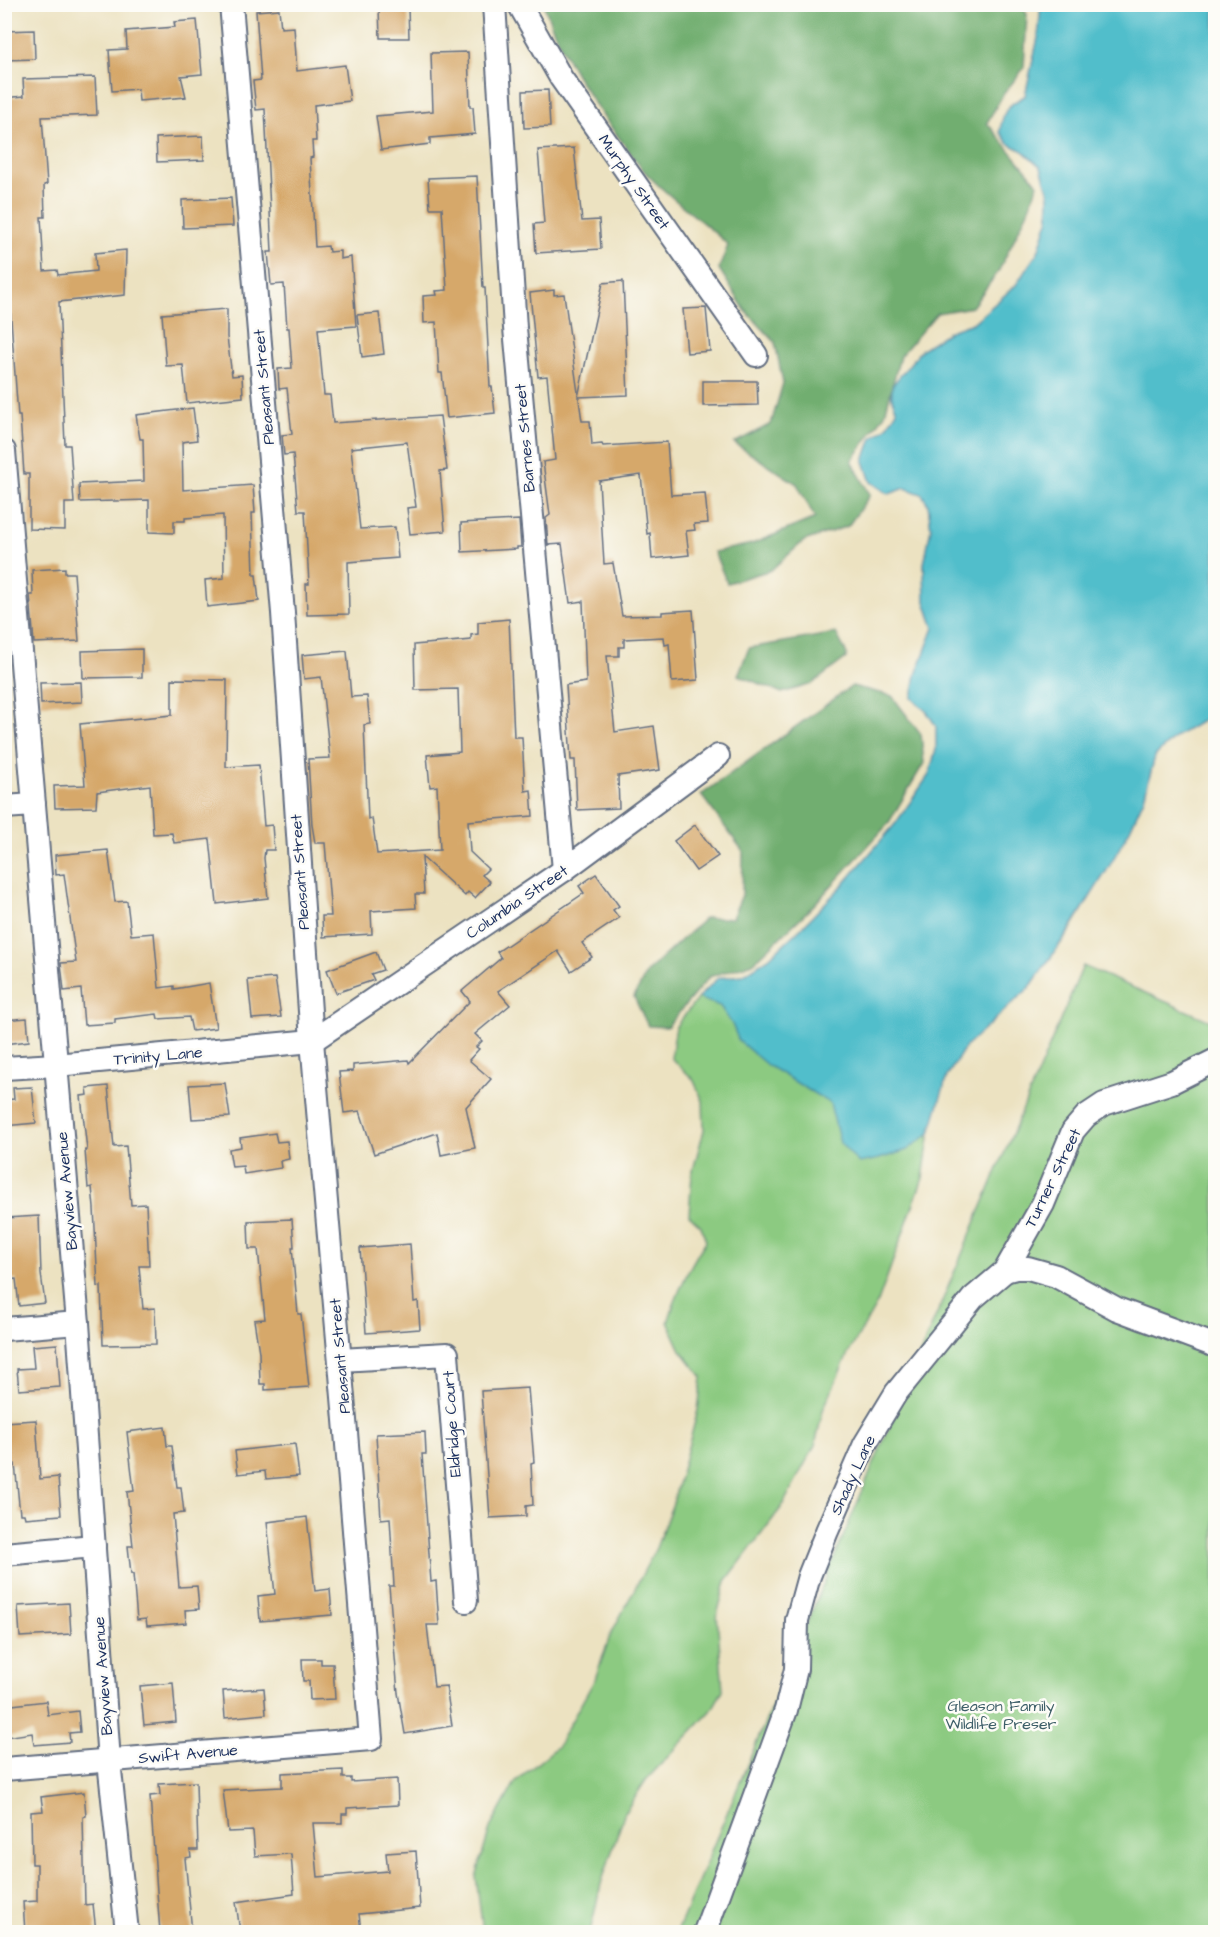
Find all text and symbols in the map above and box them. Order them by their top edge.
street label: Murphy Street [592,130,675,235]
street label: Pleasant Street [248,328,280,446]
street label: Barnes Street [509,382,541,493]
street label: Pleasant Street [285,813,315,931]
street label: Columbia Street [462,859,573,944]
street label: Trinity Lane [113,1041,204,1072]
street label: Turner Street [1019,1124,1087,1231]
street label: Bayview Avenue [51,1130,84,1251]
street label: Pleasant Street [324,1297,356,1415]
street label: Eldridge Court [437,1369,468,1478]
street label: Shady Lane [825,1431,882,1519]
street label: Bayview Avenue [88,1615,119,1736]
park label: Gleason Family Wildlife Preser [946,1695,1057,1735]
street label: Swift Avenue [137,1739,239,1769]

